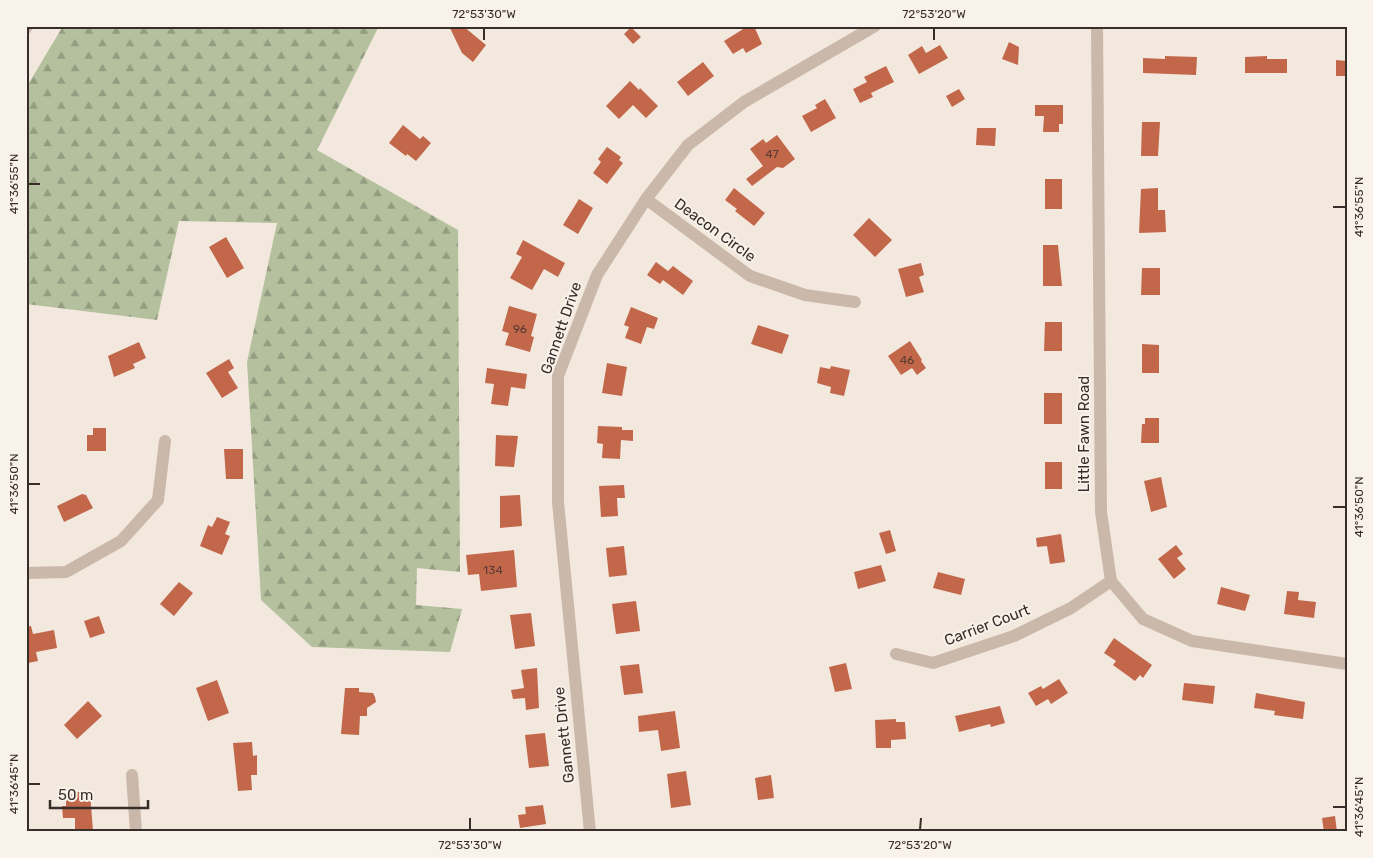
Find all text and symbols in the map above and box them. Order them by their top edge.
text: 72°53'30"W [452,7,516,21]
text: 72°53'20"W [902,7,966,21]
house number: 47 [765,147,779,161]
text: 41°36'55"N [7,154,21,214]
text: 41°36'55"N [1352,177,1366,237]
street label: Deacon Circle [671,194,759,266]
street label: Gannett Drive [537,279,585,377]
house number: 96 [513,322,527,336]
house number: 46 [900,353,914,367]
street label: Little Fawn Road [1075,376,1093,492]
text: 41°36'50"N [7,453,21,515]
text: 41°36'50"N [1352,476,1366,538]
house number: 134 [483,563,503,577]
street label: Carrier Court [942,600,1032,650]
street label: Gannett Drive [550,686,578,784]
text: 41°36'45"N [7,754,21,814]
text: 41°36'45"N [1352,777,1366,837]
scale bar [50,778,148,810]
text: 50 m [58,786,93,804]
text: 72°53'30"W [438,838,502,852]
text: 72°53'20"W [888,838,952,852]

